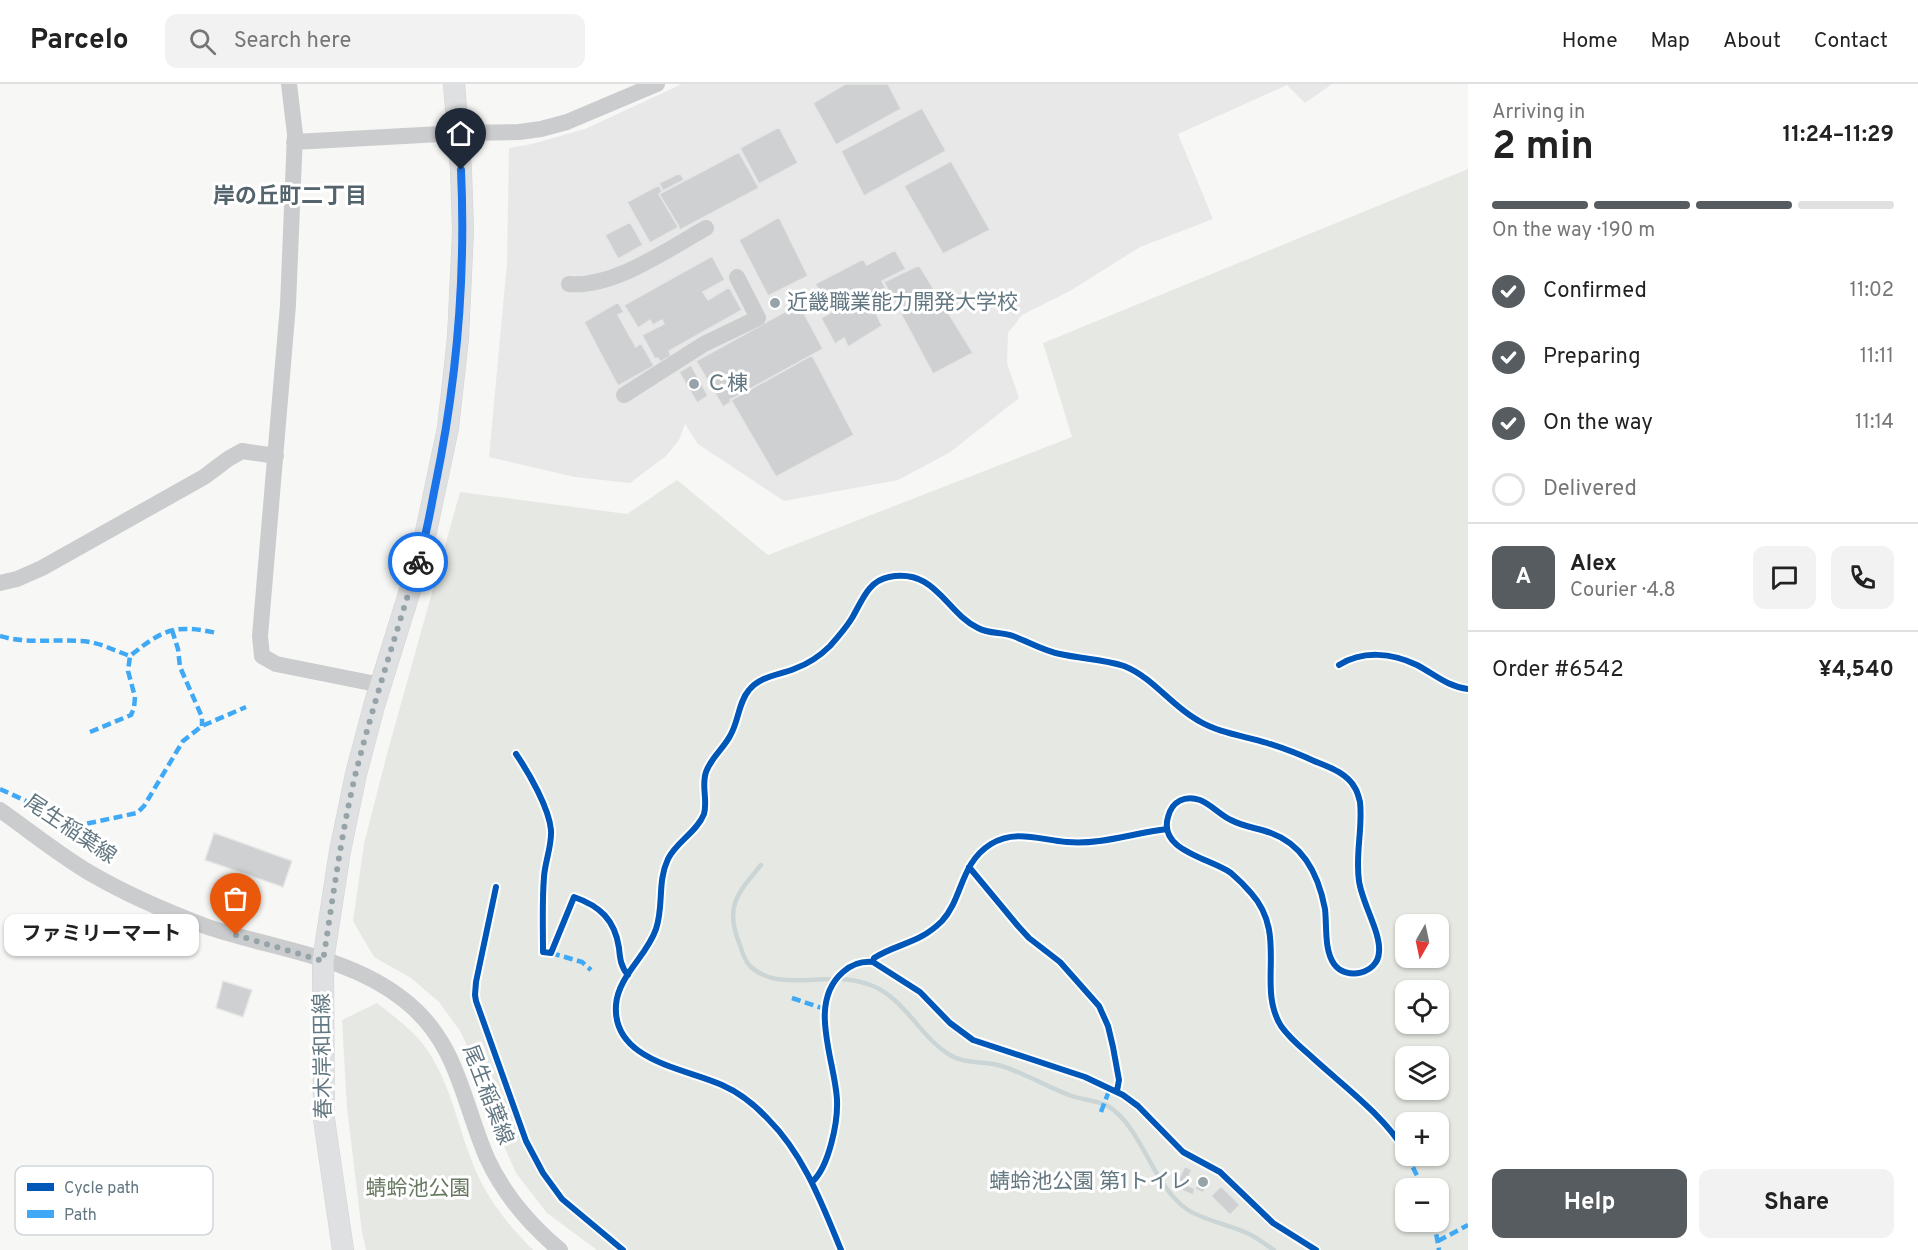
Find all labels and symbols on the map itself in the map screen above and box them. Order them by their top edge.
pin [435,108,486,170]
district label: 岸の丘町二丁目 [213,184,367,211]
place label: 近畿職業能力開発大学校 [787,290,1018,317]
marker: 近畿職業能力開発大学校 [768,296,782,310]
place label: Ｃ棟 [706,371,748,398]
marker: Ｃ棟 [687,377,701,391]
courier [388,532,448,592]
street label: 尾生稲葉線 [19,789,121,871]
pin [210,873,261,935]
callout: ファミリーマート [5,914,200,956]
north arrow [1395,914,1449,968]
street label: 春木岸和田線 [309,993,339,1119]
street label: 尾生稲葉線 [456,1041,518,1149]
legend [15,1166,213,1235]
place label: 蜻蛉池公園 第1トイレ [989,1169,1191,1196]
marker: 蜻蛉池公園 第1トイレ [1196,1175,1210,1189]
park label: 蜻蛉池公園 [366,1176,471,1203]
text: Cycle path [64,1179,139,1199]
text: Path [64,1206,97,1226]

